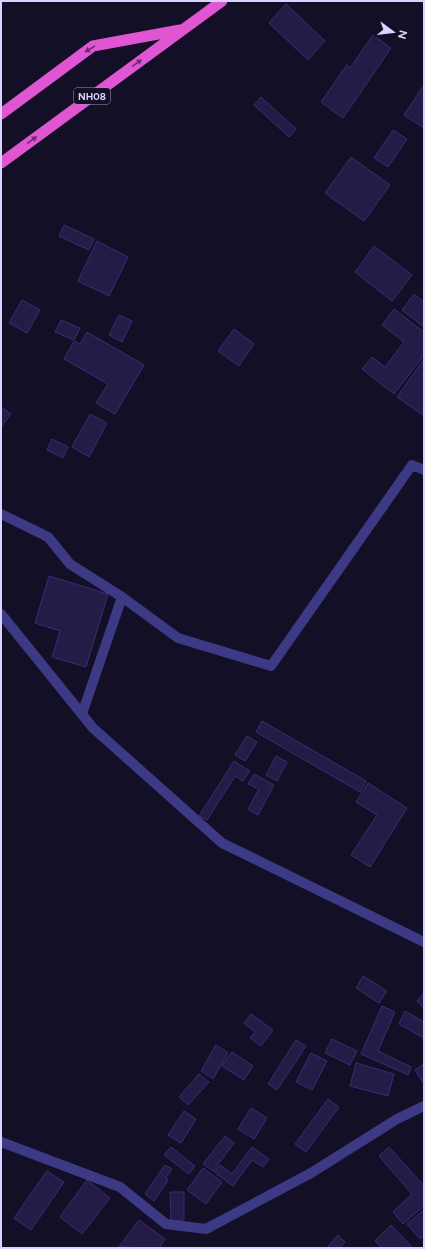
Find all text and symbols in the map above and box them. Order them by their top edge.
north arrow [373,12,413,52]
text: N [395,29,410,40]
one-way arrow [84,45,96,52]
one-way arrow [132,59,142,67]
road number: NH08 [74,88,110,104]
one-way arrow [27,136,38,144]

